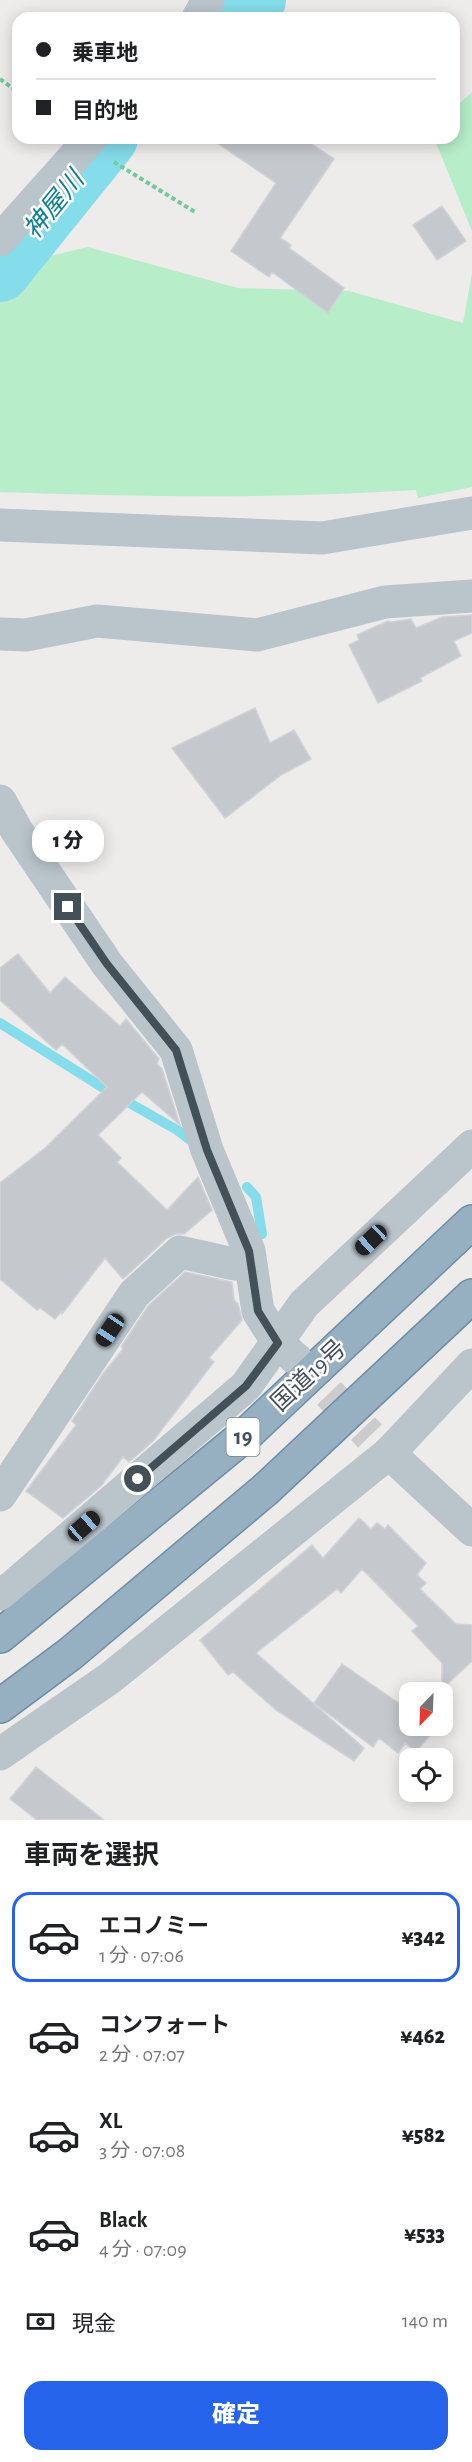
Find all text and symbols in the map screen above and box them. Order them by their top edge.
text: 乗車地 [72,42,138,64]
text: 目的地 [72,100,138,122]
water label: 神屋川 [19,164,91,243]
callout: 1 分 [32,820,104,862]
text: 1 分 [53,831,83,851]
route end [54,893,81,920]
car [352,1221,390,1259]
car [92,1310,128,1350]
street label: 国道19号 [266,1335,351,1416]
road number: 19 [226,1418,260,1456]
route start [124,1465,151,1492]
car [65,1507,103,1545]
north arrow [399,1682,453,1736]
map controls [399,1682,453,1802]
button: locate [399,1748,453,1802]
text: 車両を選択 [24,1842,159,1869]
icon: car [27,1910,81,1964]
text: エコノミー [99,1915,209,1937]
text: ¥342 [401,1926,445,1948]
text: 1 分 · 07:06 [99,1946,184,1966]
icon: car [27,2009,81,2063]
text: コンフォート [99,2014,230,2036]
text: ¥462 [400,2025,445,2047]
text: 2 分 · 07:07 [99,2045,185,2065]
icon: car [27,2108,81,2162]
text: XL [99,2110,122,2132]
text: ¥582 [402,2124,445,2146]
text: 3 分 · 07:08 [99,2141,185,2161]
icon: car [27,2207,81,2261]
text: Black [99,2209,147,2231]
text: ¥533 [404,2223,445,2245]
text: 4 分 · 07:09 [99,2240,187,2260]
icon: cash [24,2305,57,2338]
text: 140 m [402,2311,448,2331]
text: 現金 [72,2313,116,2335]
button: 確定 [24,2381,448,2450]

